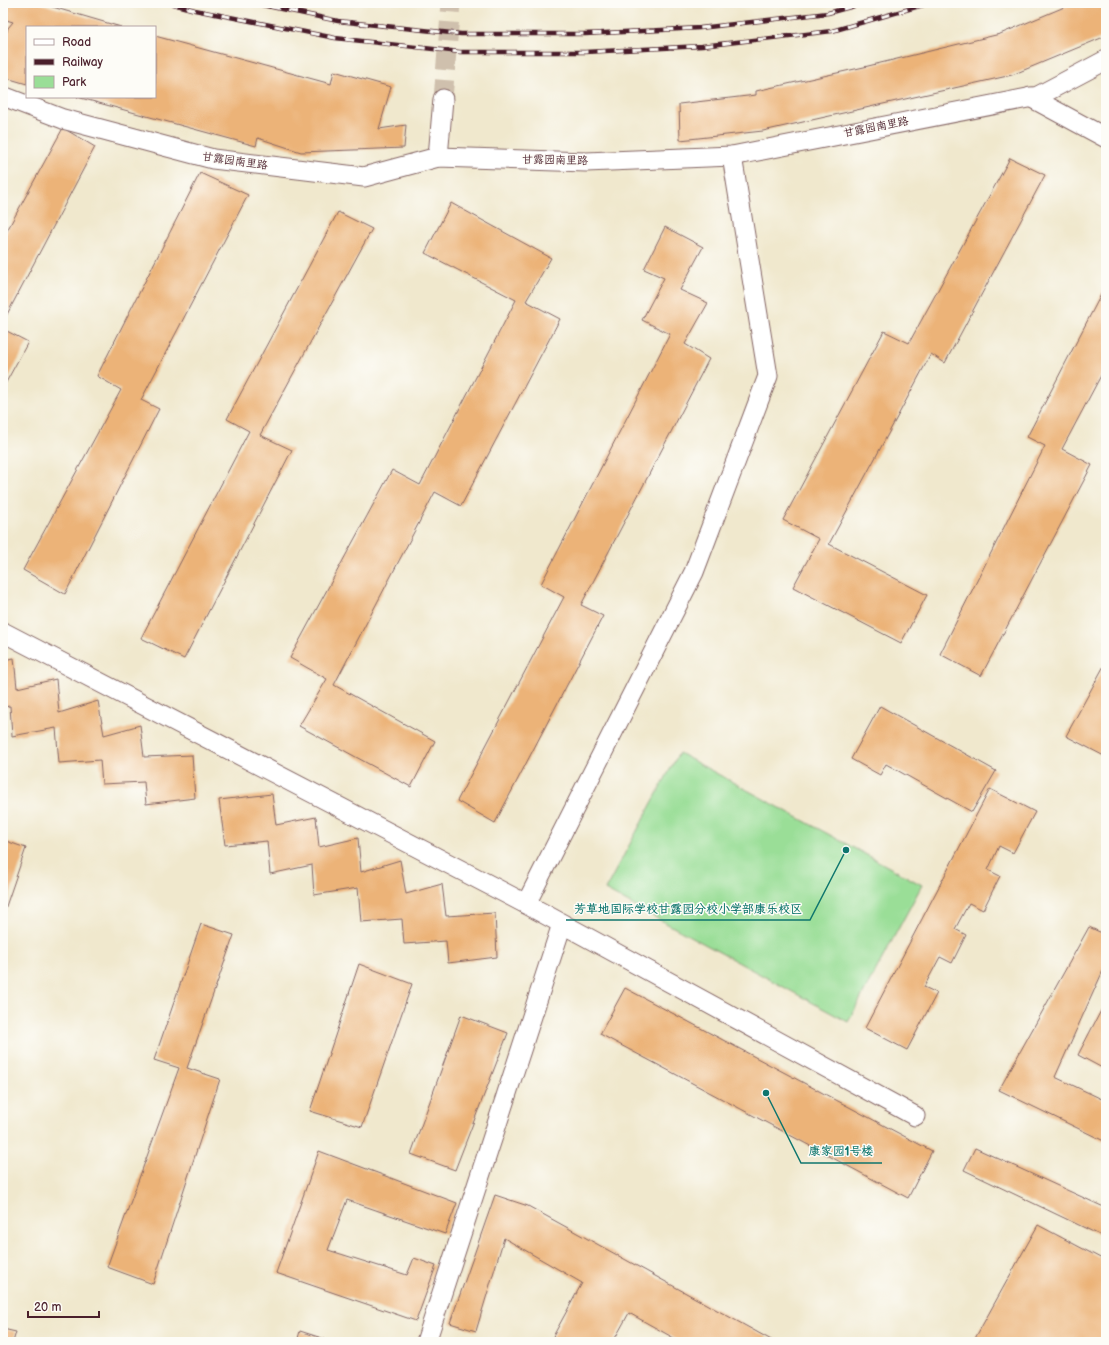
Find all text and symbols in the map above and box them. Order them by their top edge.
legend [26,26,156,98]
text: Road [62,35,91,50]
text: Railway [62,55,104,70]
text: Park [62,75,86,90]
street label: 甘露园南里路 [842,114,910,140]
street label: 甘露园南里路 [201,150,269,172]
street label: 甘露园南里路 [522,153,588,167]
callout: 芳草地国际学校甘露园分校小学部康乐校区 [566,896,810,920]
text: 芳草地国际学校甘露园分校小学部康乐校区 [574,902,802,917]
callout: 康家园1号楼 [801,1139,882,1163]
text: 康家园1号楼 [808,1144,874,1159]
scale bar [28,1293,99,1319]
text: 20 m [34,1300,61,1315]

